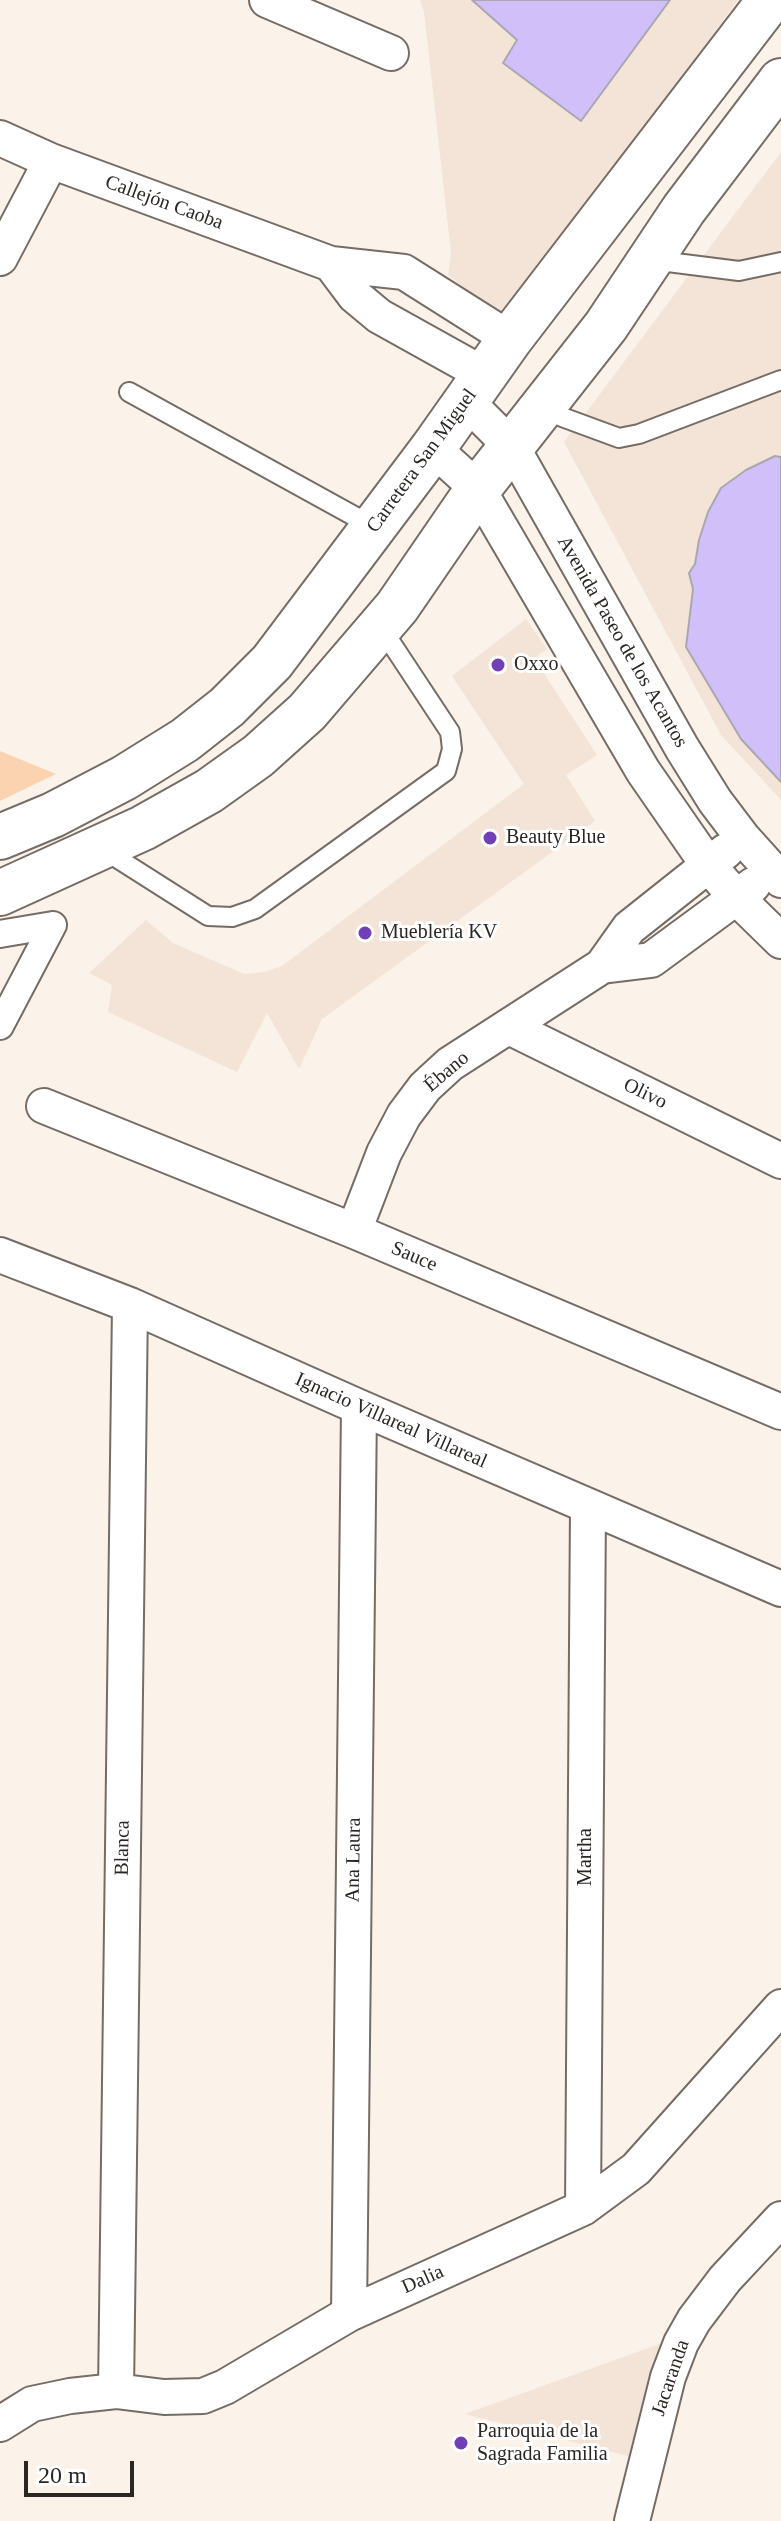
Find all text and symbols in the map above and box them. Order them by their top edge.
street label: Callejón Caoba [102,171,226,235]
street label: Carretera San Miguel [362,384,482,538]
street label: Avenida Paseo de los Acantos [551,532,693,752]
place label: Oxxo [514,653,558,677]
marker: Oxxo [489,656,507,674]
place label: Beauty Blue [506,826,605,850]
marker: Beauty Blue [481,829,499,847]
place label: Mueblería KV [381,921,497,945]
marker: Mueblería KV [356,924,374,942]
street label: Ébano [420,1046,474,1098]
street label: Olivo [619,1073,671,1115]
street label: Sauce [387,1237,441,1277]
street label: Ignacio Villareal Villareal [291,1368,491,1474]
street label: Ana Laura [341,1817,367,1903]
street label: Blanca [111,1820,135,1876]
street label: Martha [574,1828,598,1886]
street label: Dalia [398,2260,448,2300]
street label: Jacaranda [647,2337,695,2419]
place label: Parroquia de la Sagrada Familia [477,2420,608,2467]
marker: Parroquia de la Sagrada Familia [452,2434,470,2452]
scale bar [28,2445,138,2495]
text: 20 m [38,2462,87,2488]

